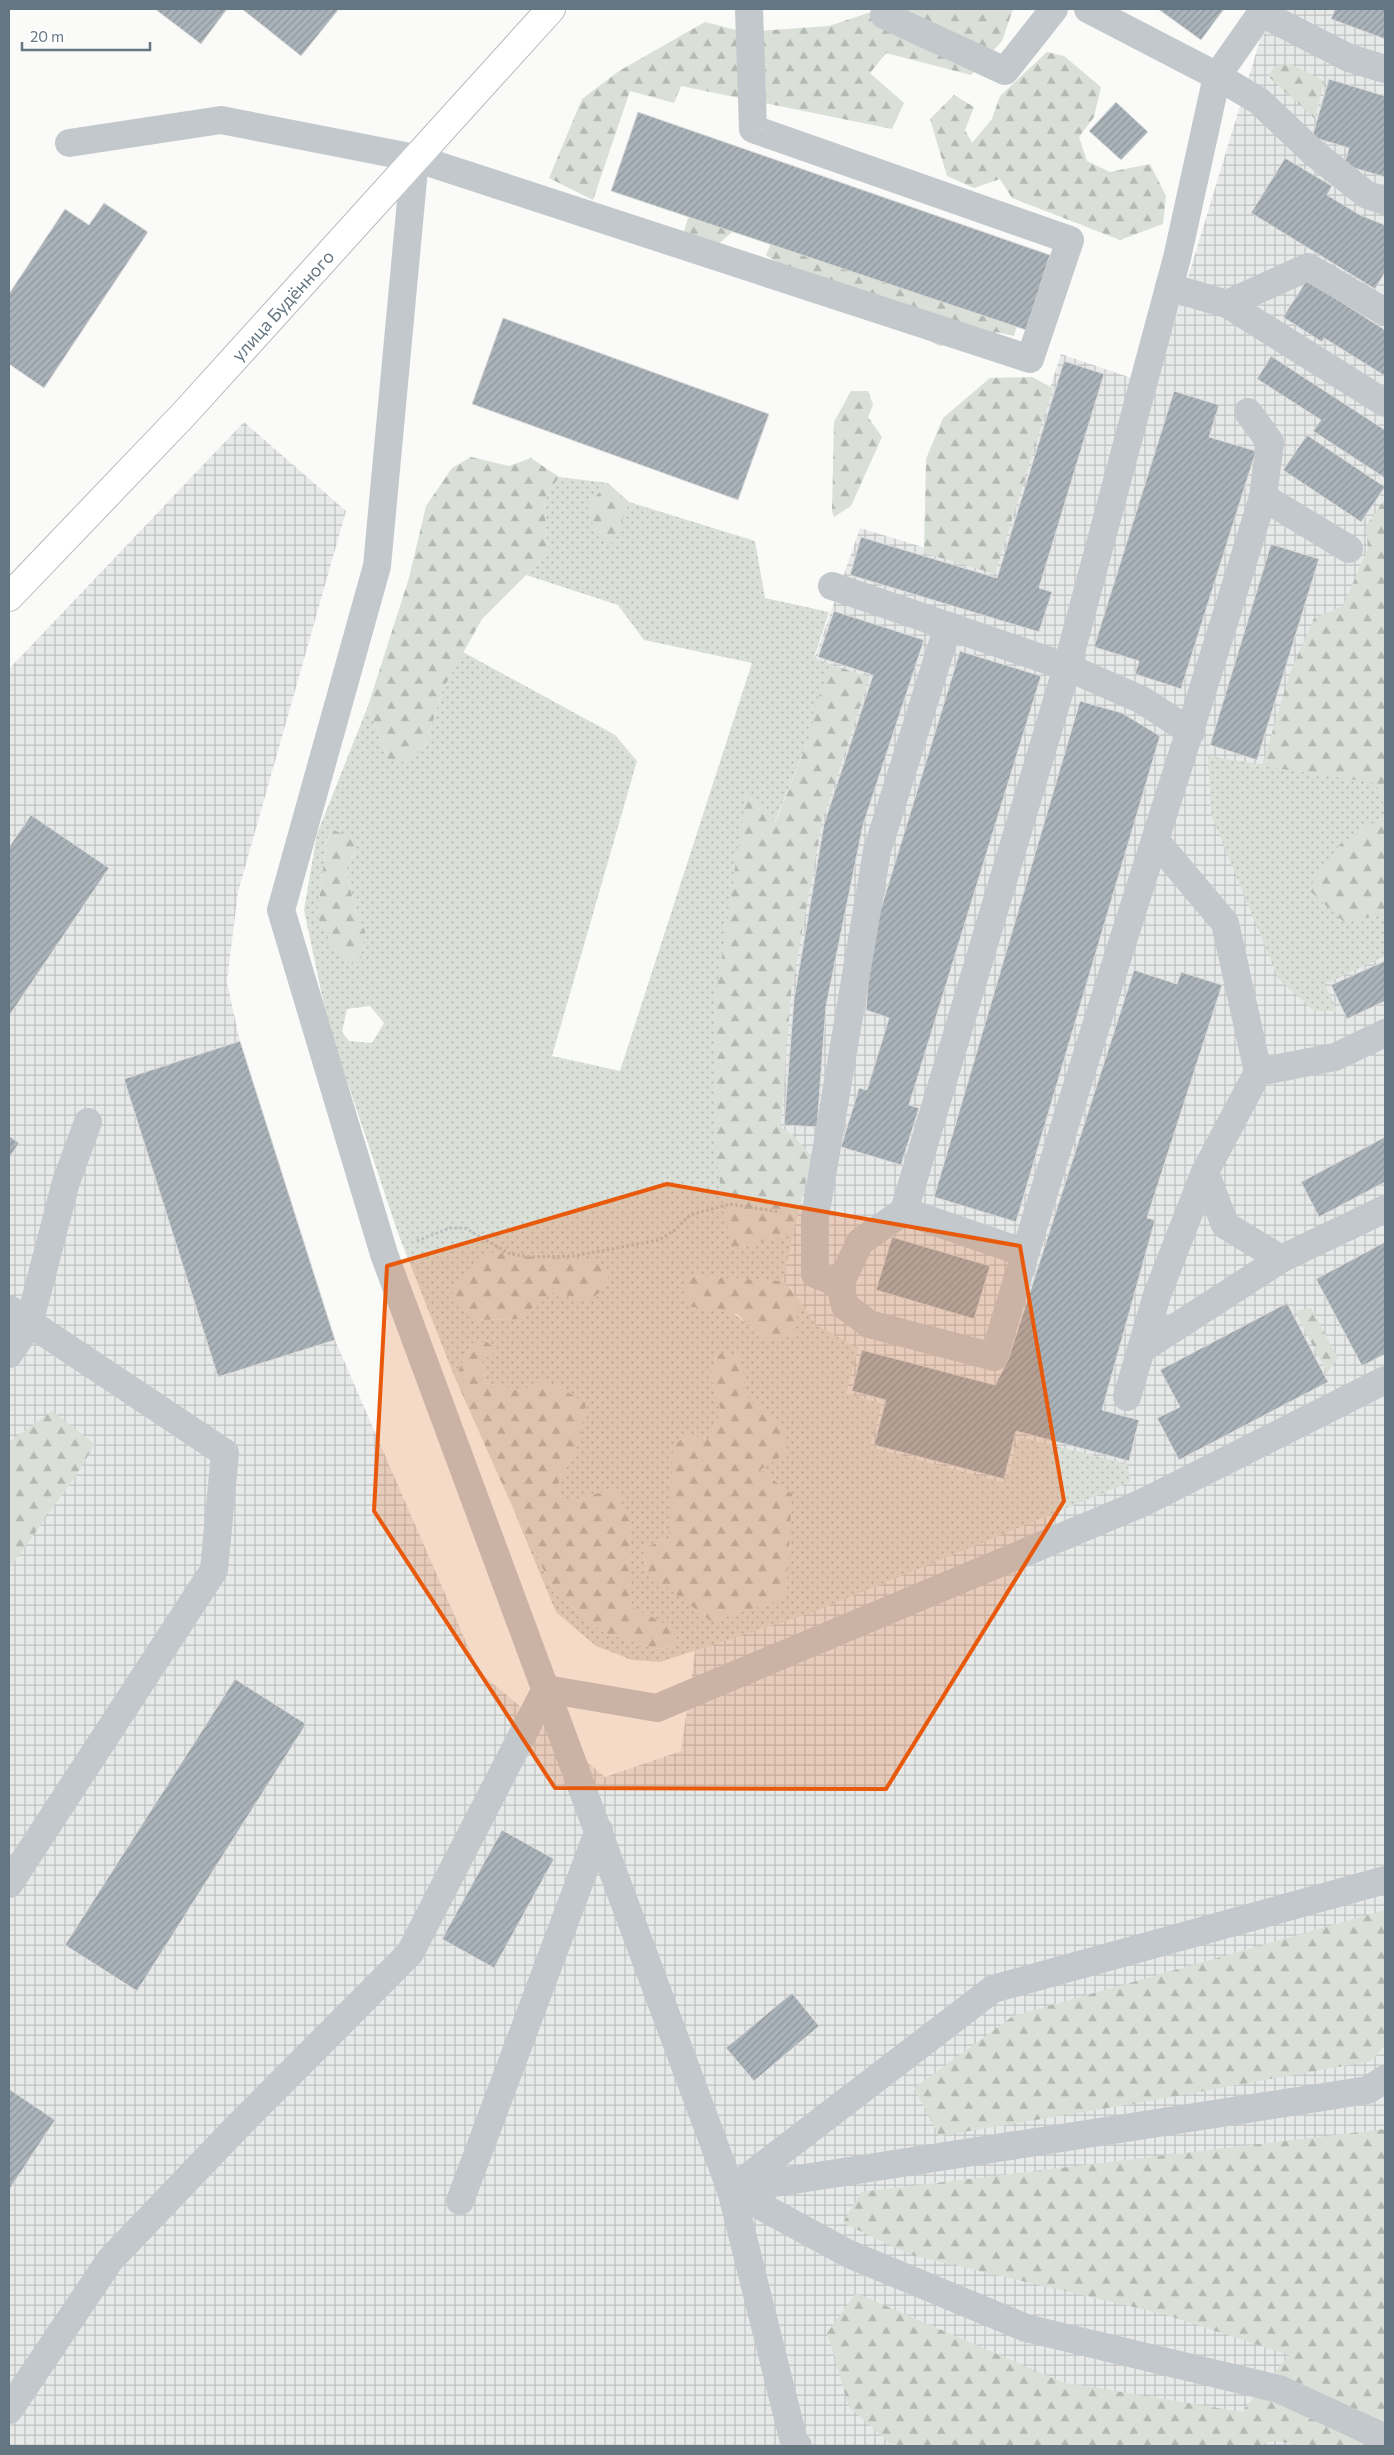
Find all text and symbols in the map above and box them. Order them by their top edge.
scale bar [22,20,150,52]
text: 20 m [30,27,64,45]
street label: улица Будённого [227,245,338,365]

